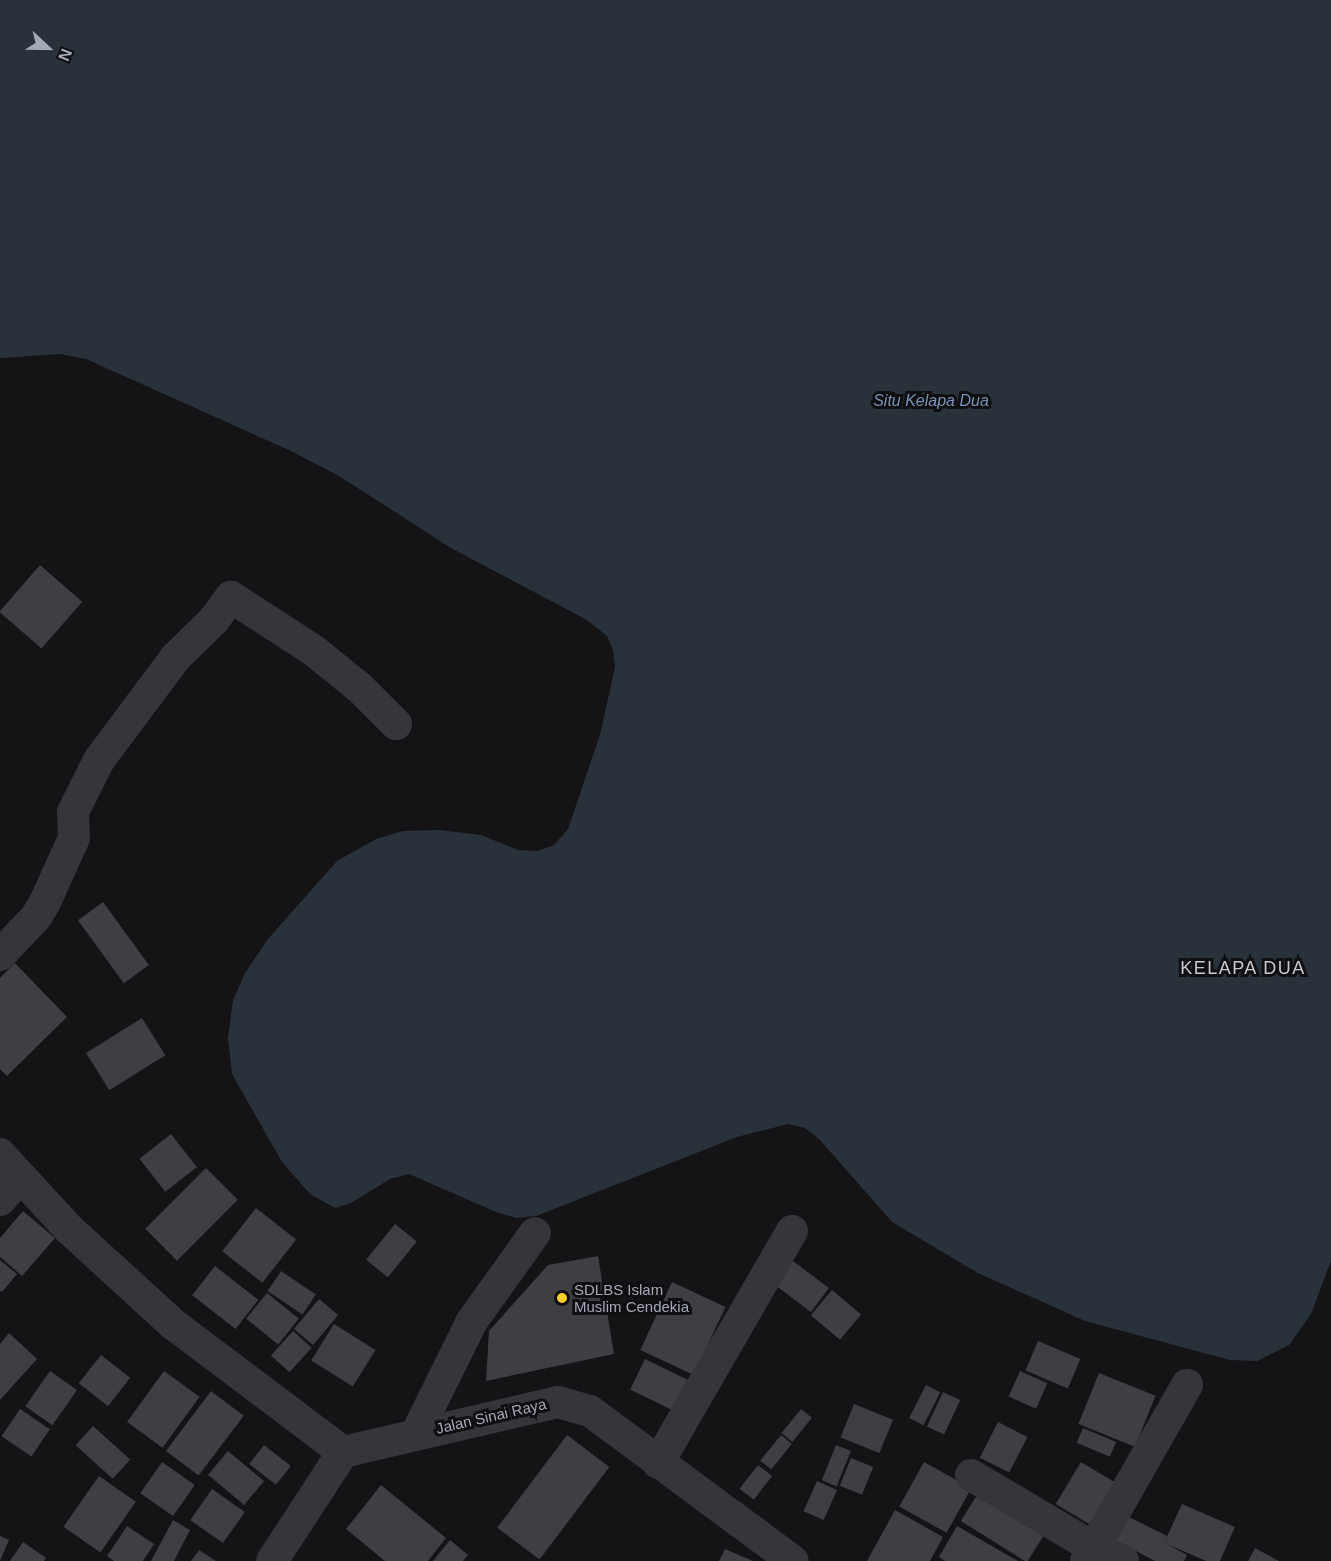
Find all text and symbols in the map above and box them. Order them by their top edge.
north arrow [18,18,78,78]
text: N [55,46,75,63]
water label: Situ Kelapa Dua [873,391,989,411]
district label: KELAPA DUA [1180,957,1306,979]
place label: SDLBS Islam Muslim Cendekia [574,1280,689,1315]
marker: SDLBS Islam Muslim Cendekia [555,1291,569,1305]
street label: Jalan Sinai Raya [434,1395,548,1437]

